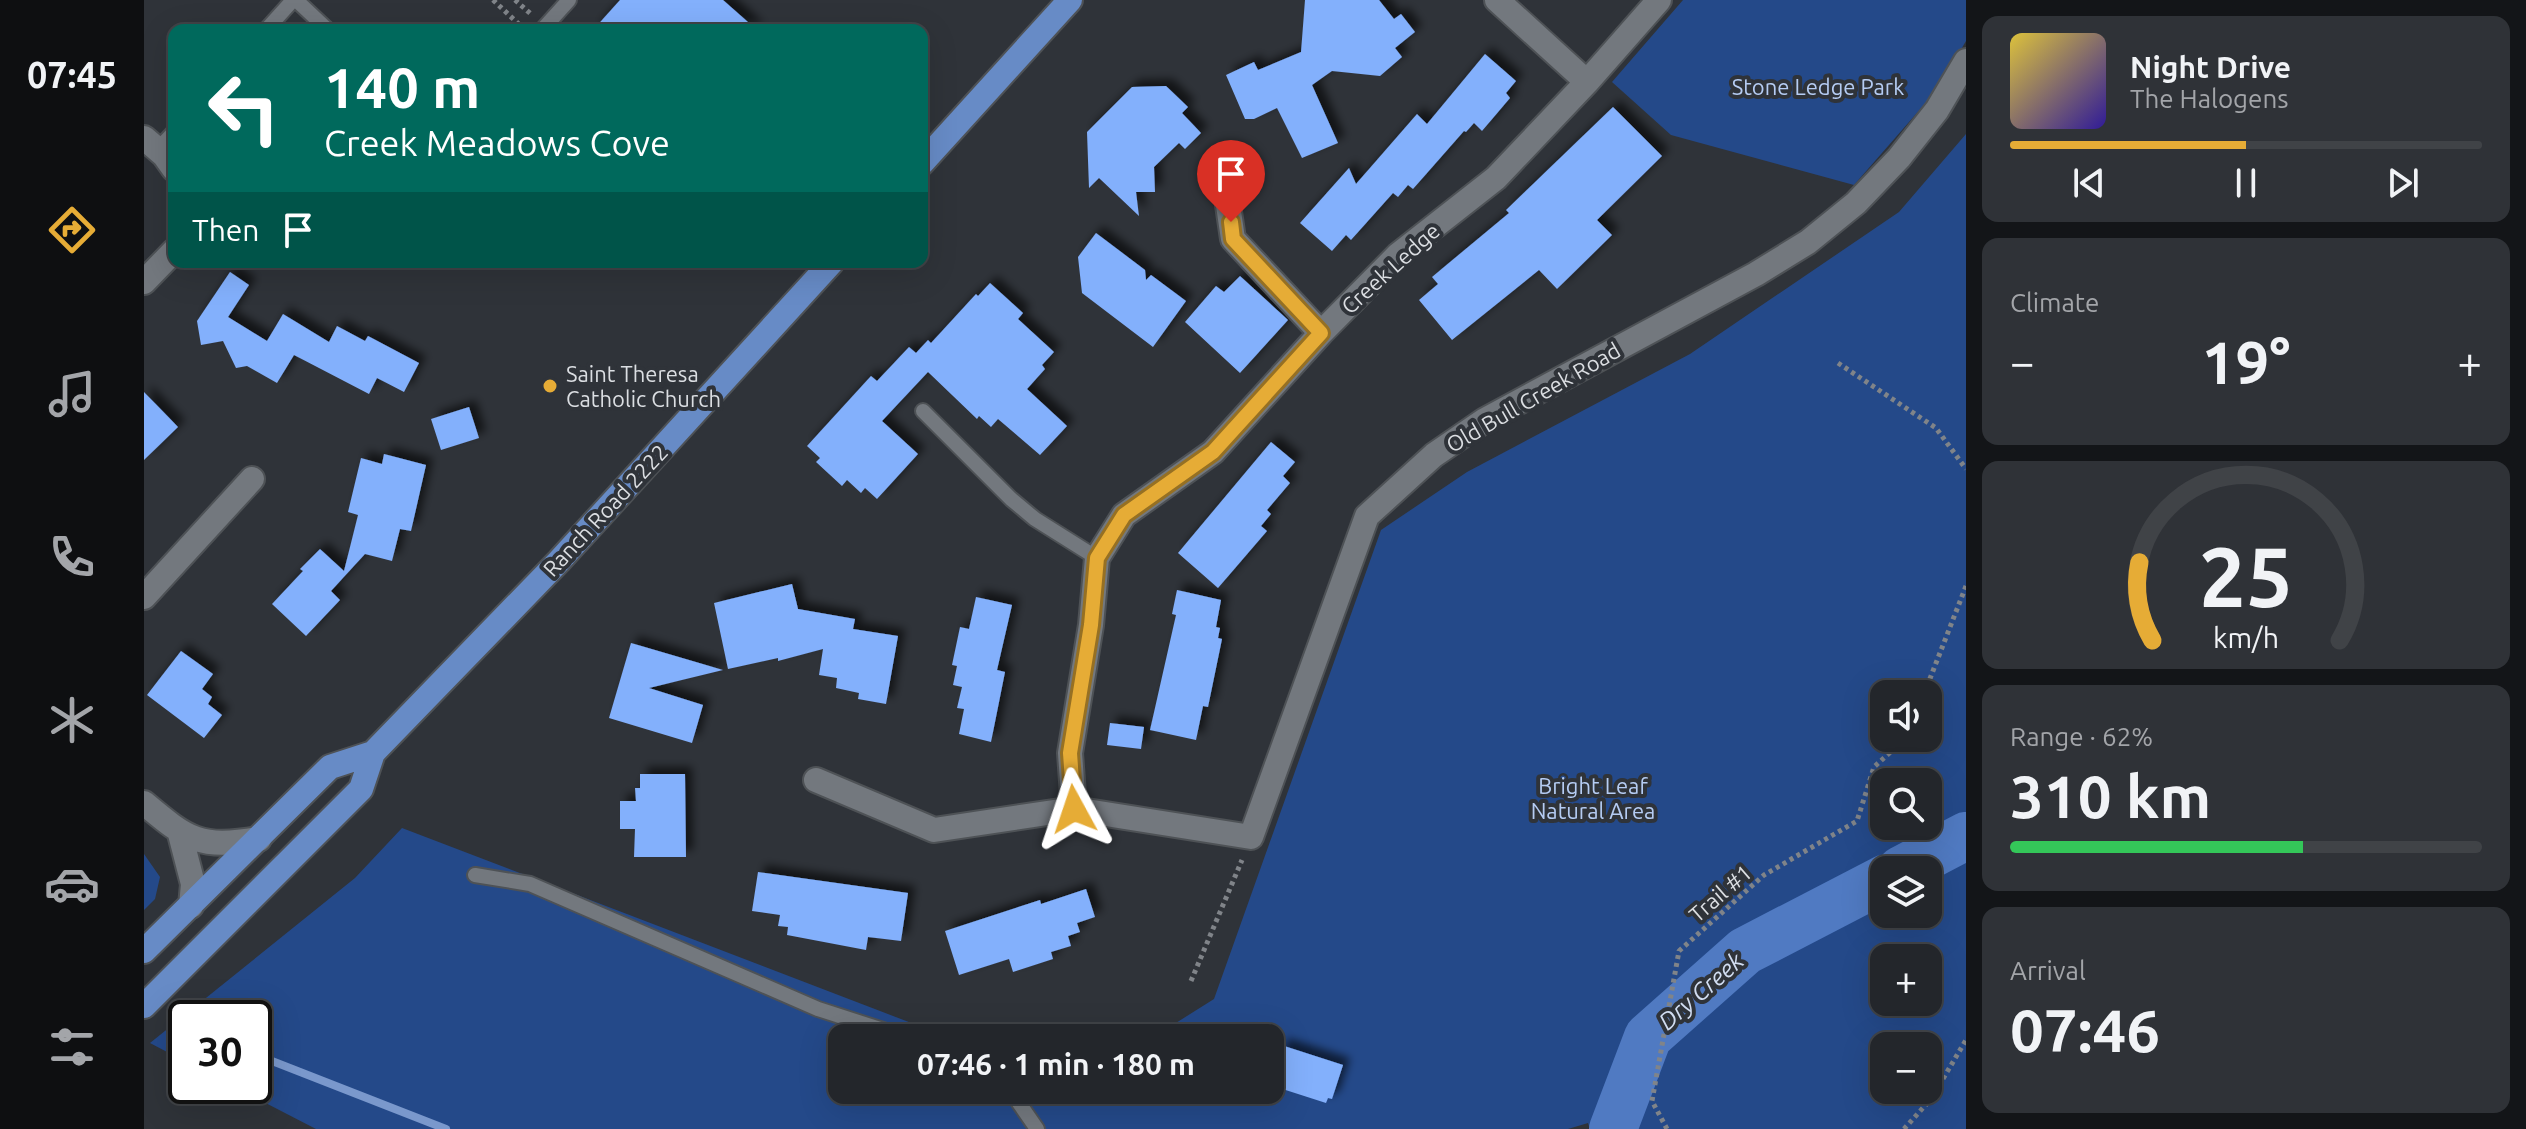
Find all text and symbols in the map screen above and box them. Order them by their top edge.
text: Night Drive [2130,50,2291,84]
text: 07:45 [27,54,117,95]
icon: left [192,56,296,160]
text: 140 m [324,56,480,119]
park label: Stone Ledge Park [1732,74,1904,99]
text: The Halogens [2130,84,2289,113]
text: Creek Meadows Cove [324,122,670,163]
pin [1197,140,1265,222]
icon: arrive [1209,152,1253,196]
icon: previous [2067,161,2111,205]
icon: pause [2224,161,2268,205]
icon: next [2381,161,2425,205]
icon: directions [44,202,100,258]
icon: arrive [276,208,320,252]
text: Then [192,213,260,247]
street label: Creek Ledge [1336,217,1444,319]
text: Climate [2010,288,2099,317]
text: 19° [2202,328,2290,395]
street label: Old Bull Creek Road [1442,337,1624,457]
text: − [2010,337,2035,386]
text: + [2457,337,2482,386]
place label: Saint Theresa Catholic Church [566,361,721,411]
icon: music [44,366,100,422]
marker: Saint Theresa Catholic Church [541,377,559,395]
street label: Ranch Road 2222 [538,439,672,581]
text: 25 [2199,528,2293,622]
icon: phone [44,529,100,585]
text: km/h [2213,621,2279,653]
map controls [1870,680,1942,1104]
button: sound [1870,680,1942,752]
icon: climate [44,692,100,748]
text: Range · 62% [2010,722,2153,751]
text: 310 km [2010,762,2211,829]
position arrow [1032,767,1116,851]
button: search [1870,768,1942,840]
park label: Bright Leaf Natural Area [1531,773,1655,823]
icon: car [44,856,100,912]
button: layers [1870,856,1942,928]
street label: Trail #1 [1684,859,1756,927]
button: + [1870,944,1942,1016]
water label: Dry Creek [1653,946,1749,1035]
text: Arrival [2010,956,2086,985]
text: 07:46 [2010,996,2160,1063]
speed limit sign: 30 [168,1000,272,1104]
icon: filters [44,1019,100,1075]
button: − [1870,1032,1942,1104]
text: 07:46 · 1 min · 180 m [917,1047,1195,1081]

